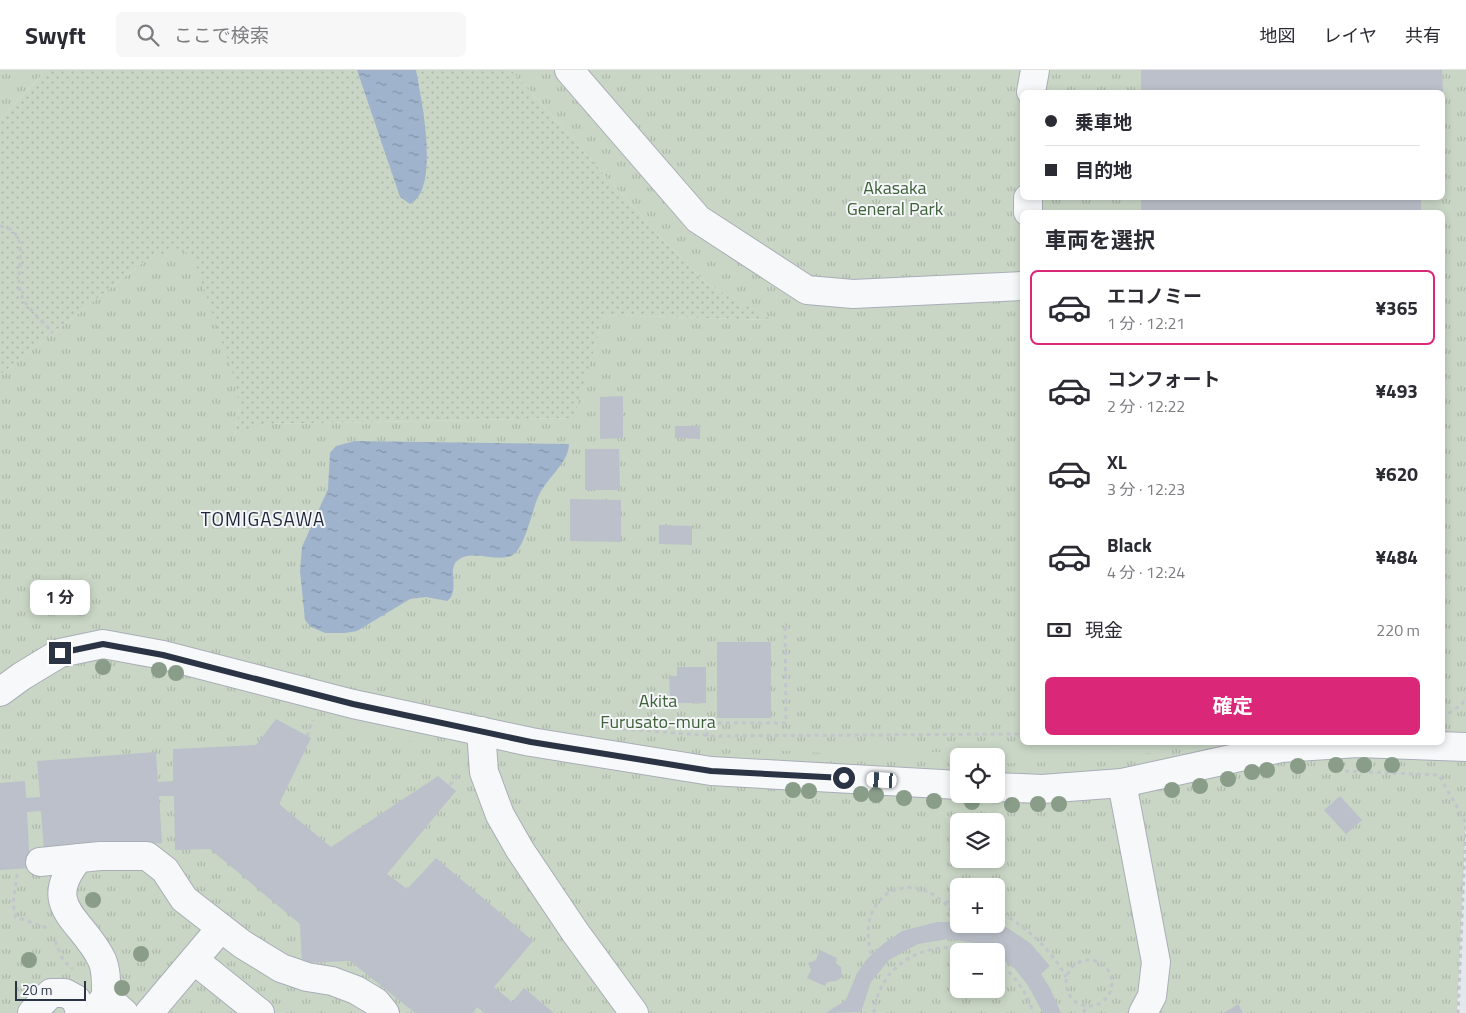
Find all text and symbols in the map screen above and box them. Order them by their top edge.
search box [116,12,466,57]
text: Swyft [25,17,86,53]
text: ここで検索 [174,20,269,49]
icon: search [134,21,162,49]
text: 地図 [1260,22,1296,49]
text: レイヤ [1324,22,1377,49]
text: 共有 [1405,22,1441,49]
text: 乗車地 [1075,107,1132,136]
text: 目的地 [1075,155,1132,184]
park label: Akasaka General Park [847,174,944,222]
text: 車両を選択 [1045,223,1155,257]
text: エコノミー [1107,281,1202,310]
icon: car [1047,285,1092,330]
text: ¥365 [1375,293,1418,322]
text: 1 分 · 12:21 [1107,311,1185,335]
text: コンフォート [1107,364,1220,393]
icon: car [1047,368,1092,413]
text: ¥493 [1375,376,1418,405]
text: 2 分 · 12:22 [1107,394,1185,418]
text: XL [1107,447,1127,476]
icon: car [1047,451,1092,496]
text: ¥620 [1375,459,1418,488]
text: 3 分 · 12:23 [1107,477,1185,501]
district label: TOMIGASAWA [201,504,325,533]
text: Black [1107,530,1152,559]
icon: car [1047,534,1092,579]
text: ¥484 [1375,542,1418,571]
text: 4 分 · 12:24 [1107,560,1185,584]
callout: 1 分 [30,580,90,616]
text: 1 分 [46,585,74,609]
text: 現金 [1085,615,1123,644]
icon: cash [1045,616,1073,644]
text: 220 m [1376,618,1420,642]
route end [49,642,71,664]
button: 確定 [1045,677,1420,735]
park label: Akita Furusato-mura [600,687,716,735]
map controls [950,748,1005,998]
button: locate [950,748,1005,803]
route start [833,767,855,789]
car [866,772,897,788]
button: layers [950,813,1005,868]
button: + [950,878,1005,933]
button: − [950,943,1005,998]
scale bar [15,978,86,1001]
text: 20 m [22,979,52,1000]

